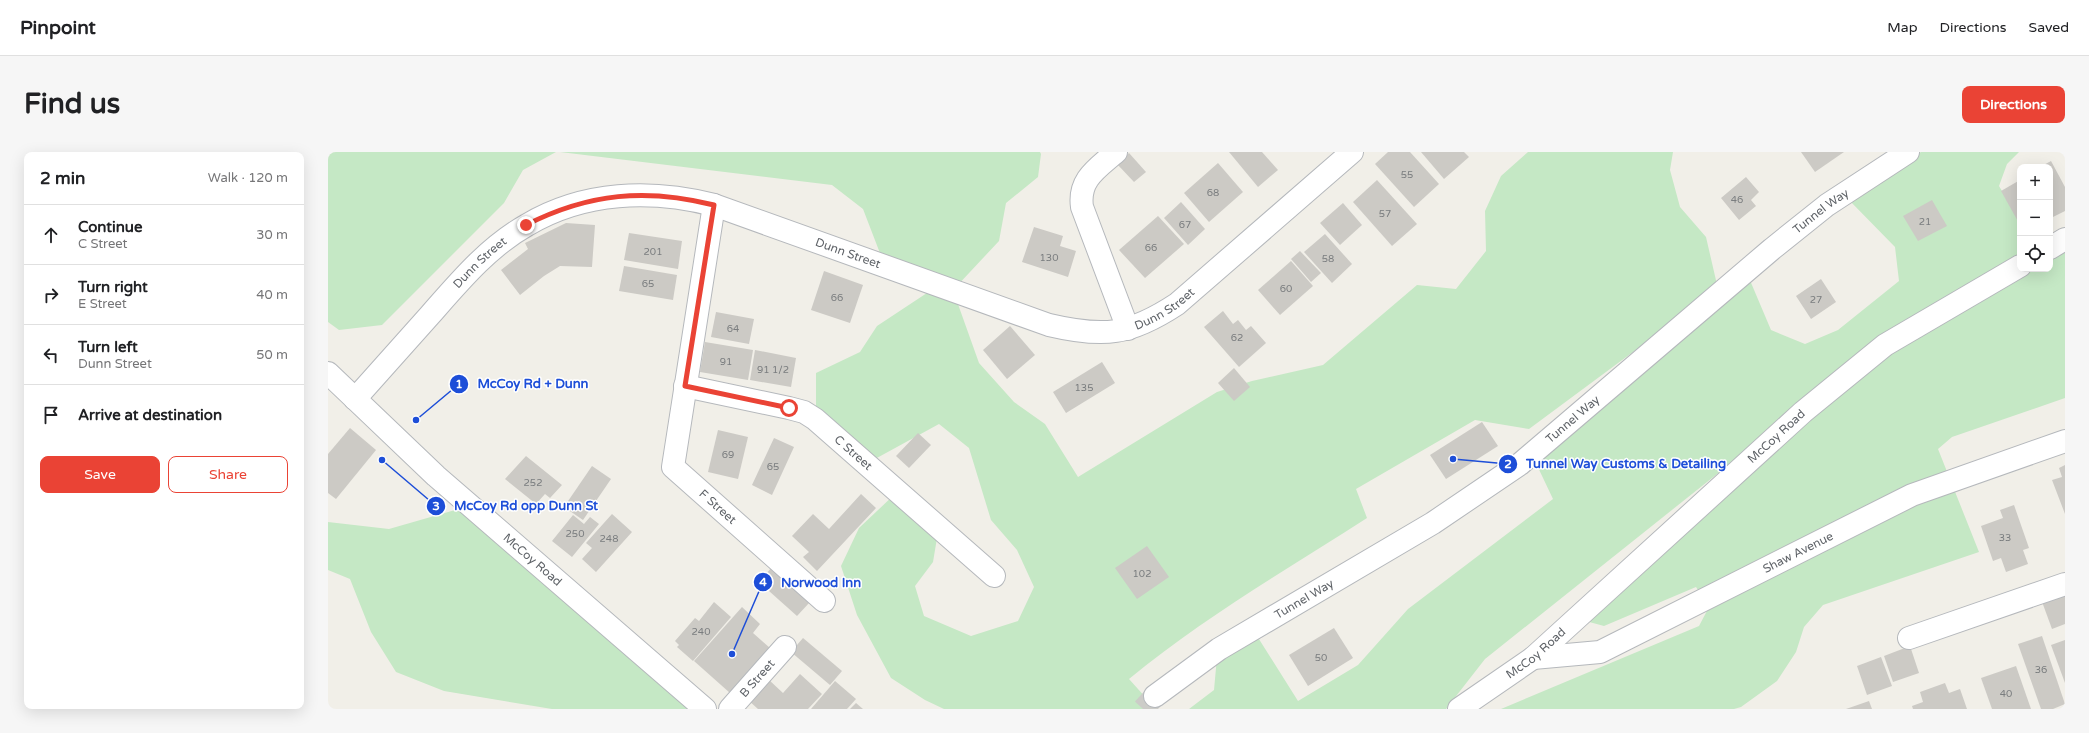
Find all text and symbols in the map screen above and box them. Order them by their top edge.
text: Pinpoint [20,17,96,39]
text: Map [1887,19,1918,36]
text: Directions [1940,19,2007,36]
text: Saved [2029,19,2069,36]
button: Directions [1962,86,2065,123]
text: Find us [24,87,120,121]
map controls [2017,164,2053,272]
button: + [2017,164,2053,200]
text: 2 min [40,168,85,189]
house number: 55 [1401,169,1413,181]
text: Walk · 120 m [208,170,288,186]
street label: Tunnel Way [1790,185,1852,236]
house number: 68 [1207,187,1219,199]
house number: 46 [1731,194,1743,206]
button: − [2017,200,2053,236]
house number: 57 [1379,208,1391,220]
route end [517,216,535,234]
house number: 21 [1919,216,1931,228]
text: Continue [78,218,142,236]
house number: 67 [1179,219,1191,231]
icon: ahead [40,224,62,246]
text: 30 m [256,227,288,243]
street label: Dunn Street [450,234,509,291]
street label: Dunn Street [814,235,883,271]
text: C Street [78,236,128,252]
button: locate [2017,236,2053,272]
house number: 66 [1145,242,1157,254]
house number: 201 [644,246,662,258]
house number: 130 [1040,252,1058,264]
house number: 58 [1322,253,1334,265]
text: Turn right [78,278,148,296]
house number: 65 [642,278,654,290]
house number: 60 [1280,283,1292,295]
icon: right [40,284,62,306]
street label: Dunn Street [1132,285,1198,333]
text: 40 m [256,287,288,303]
house number: 66 [831,292,843,304]
house number: 27 [1810,294,1822,306]
text: E Street [78,296,127,312]
house number: 64 [727,323,739,335]
house number: 62 [1231,332,1243,344]
text: Turn left [78,338,138,356]
icon: left [40,344,62,366]
text: 50 m [256,347,288,363]
text: Dunn Street [78,356,152,372]
house number: 91 [720,356,732,368]
house number: 91 1/2 [757,364,789,376]
callout: McCoy Rd + Dunn [449,371,597,396]
text: McCoy Rd + Dunn [477,376,589,392]
text: 1 [455,377,463,391]
house number: 135 [1075,382,1093,394]
street label: Tunnel Way [1543,392,1603,446]
route start [780,399,798,417]
icon: arrive [40,404,62,426]
text: Arrive at destination [78,406,222,424]
street label: McCoy Road [1745,407,1808,466]
street label: C Street [832,432,876,473]
house number: 69 [722,449,734,461]
callout: Tunnel Way Customs & Detailing [1498,451,1734,476]
button: Save [40,456,160,493]
button: Share [168,456,288,493]
text: Tunnel Way Customs & Detailing [1525,456,1726,472]
text: 2 [1504,457,1512,471]
house number: 65 [767,461,779,473]
house number: 252 [524,477,542,489]
street label: F Street [696,487,739,527]
callout: McCoy Rd opp Dunn St [426,493,606,518]
text: McCoy Rd opp Dunn St [454,498,598,514]
text: 3 [432,499,440,513]
house number: 250 [566,528,584,540]
street label: Shaw Avenue [1761,529,1836,576]
street label: McCoy Road [500,531,565,589]
house number: 33 [1999,532,2011,544]
house number: 248 [600,533,618,545]
house number: 102 [1133,568,1151,580]
callout: Norwood Inn [753,570,869,595]
text: 4 [759,575,767,589]
text: Norwood Inn [781,575,861,591]
street label: Tunnel Way [1272,576,1337,622]
street label: McCoy Road [1503,625,1568,682]
house number: 240 [692,626,710,638]
house number: 50 [1315,652,1327,664]
street label: B Street [737,656,778,700]
house number: 36 [2035,664,2047,676]
house number: 40 [2000,688,2012,700]

